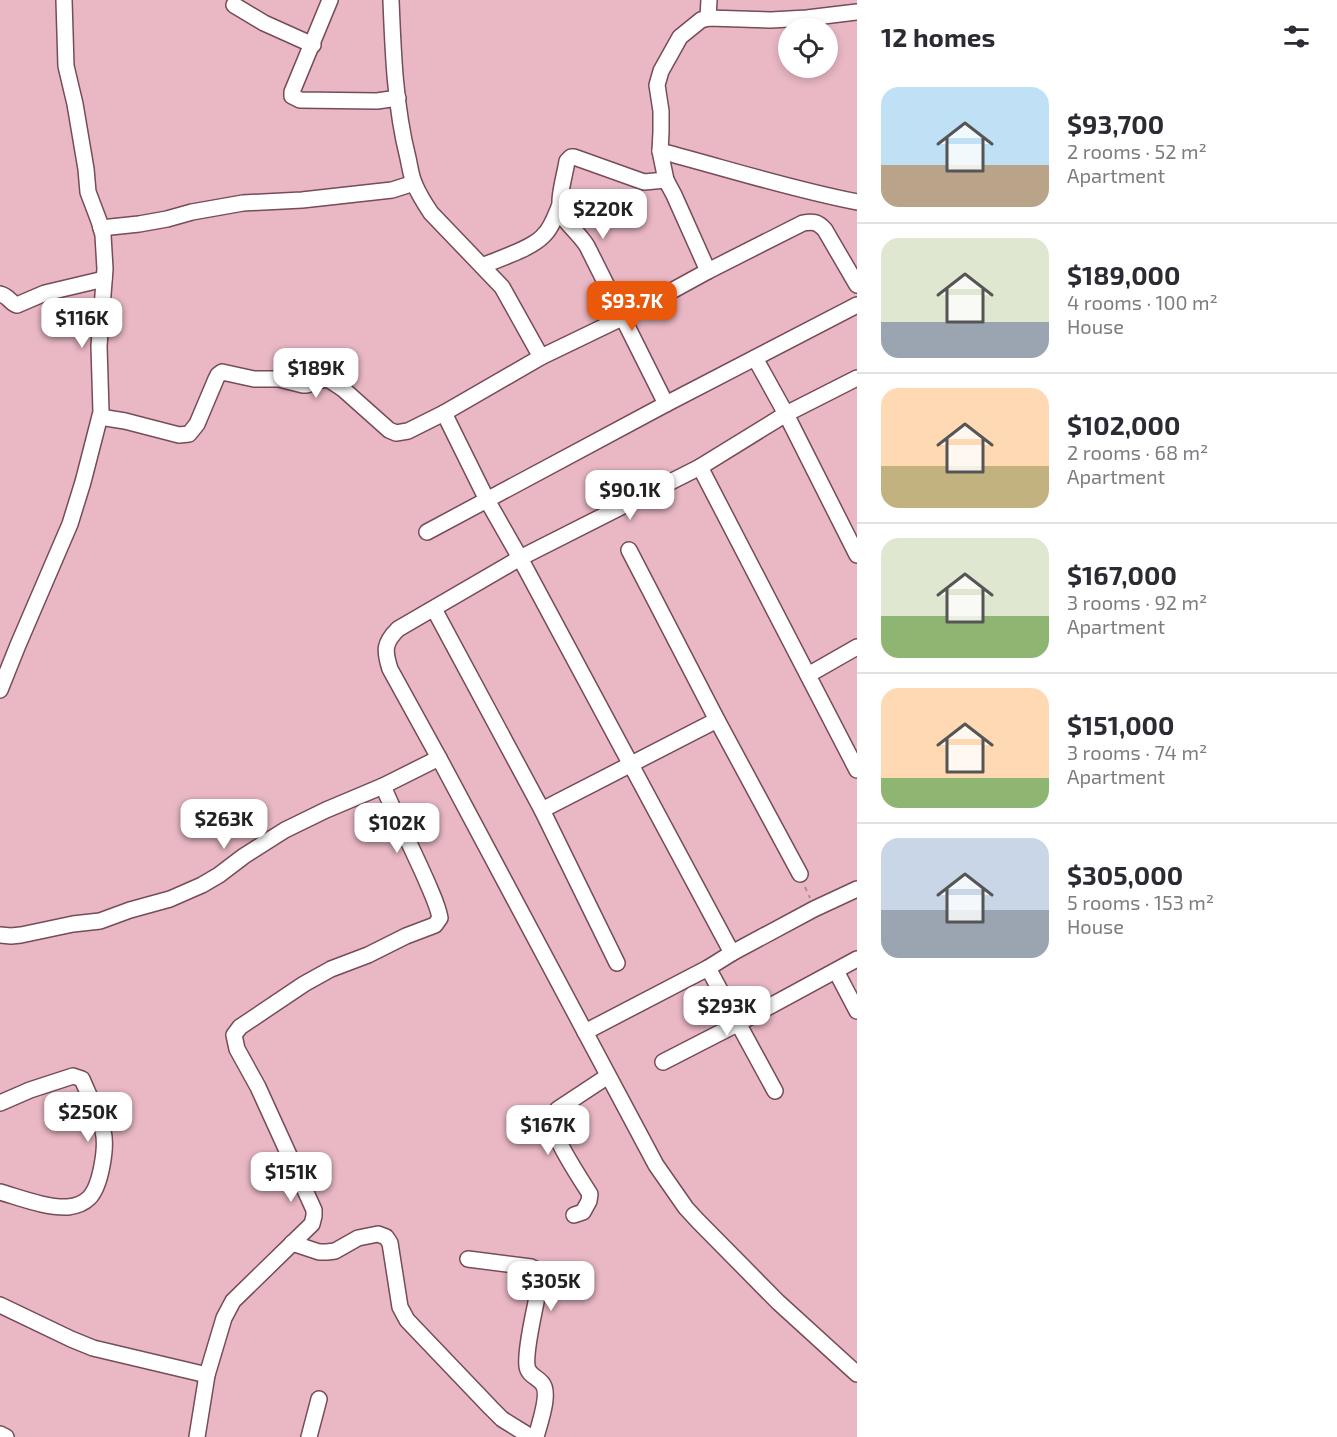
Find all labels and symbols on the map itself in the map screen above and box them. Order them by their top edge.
pin: $220K [561,189,645,240]
pin: $93.7K [583,281,681,332]
pin: $116K [40,298,124,349]
pin: $189K [274,348,358,399]
pin: $90.1K [581,470,679,521]
pin: $263K [182,799,266,850]
pin: $102K [355,803,439,854]
pin: $293K [685,986,769,1037]
pin: $250K [46,1092,130,1143]
pin: $167K [506,1105,590,1156]
pin: $151K [249,1152,333,1203]
pin: $305K [509,1261,593,1312]

